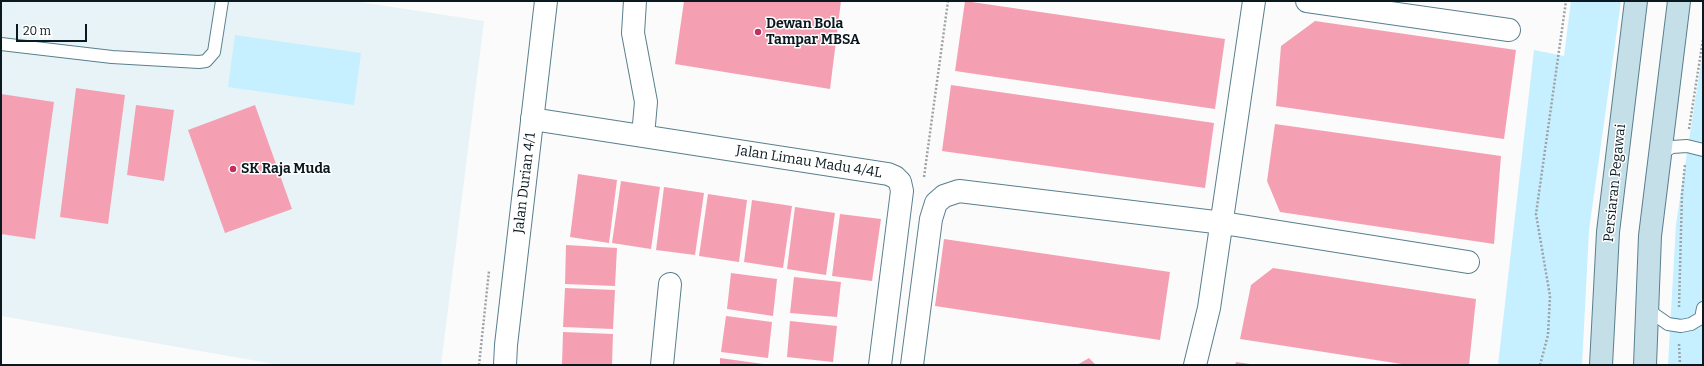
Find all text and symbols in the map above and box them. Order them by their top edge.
scale bar [18,16,89,42]
place label: Dewan Bola Tampar MBSA [766,16,860,48]
text: 20 m [23,24,51,38]
marker: Dewan Bola Tampar MBSA [753,27,763,37]
street label: Persiaran Pegawai [1600,123,1630,243]
street label: Jalan Durian 4/1 [510,132,540,234]
street label: Jalan Limau Madu 4/4L [735,142,883,182]
place label: SK Raja Muda [241,161,331,177]
marker: SK Raja Muda [228,164,238,174]

